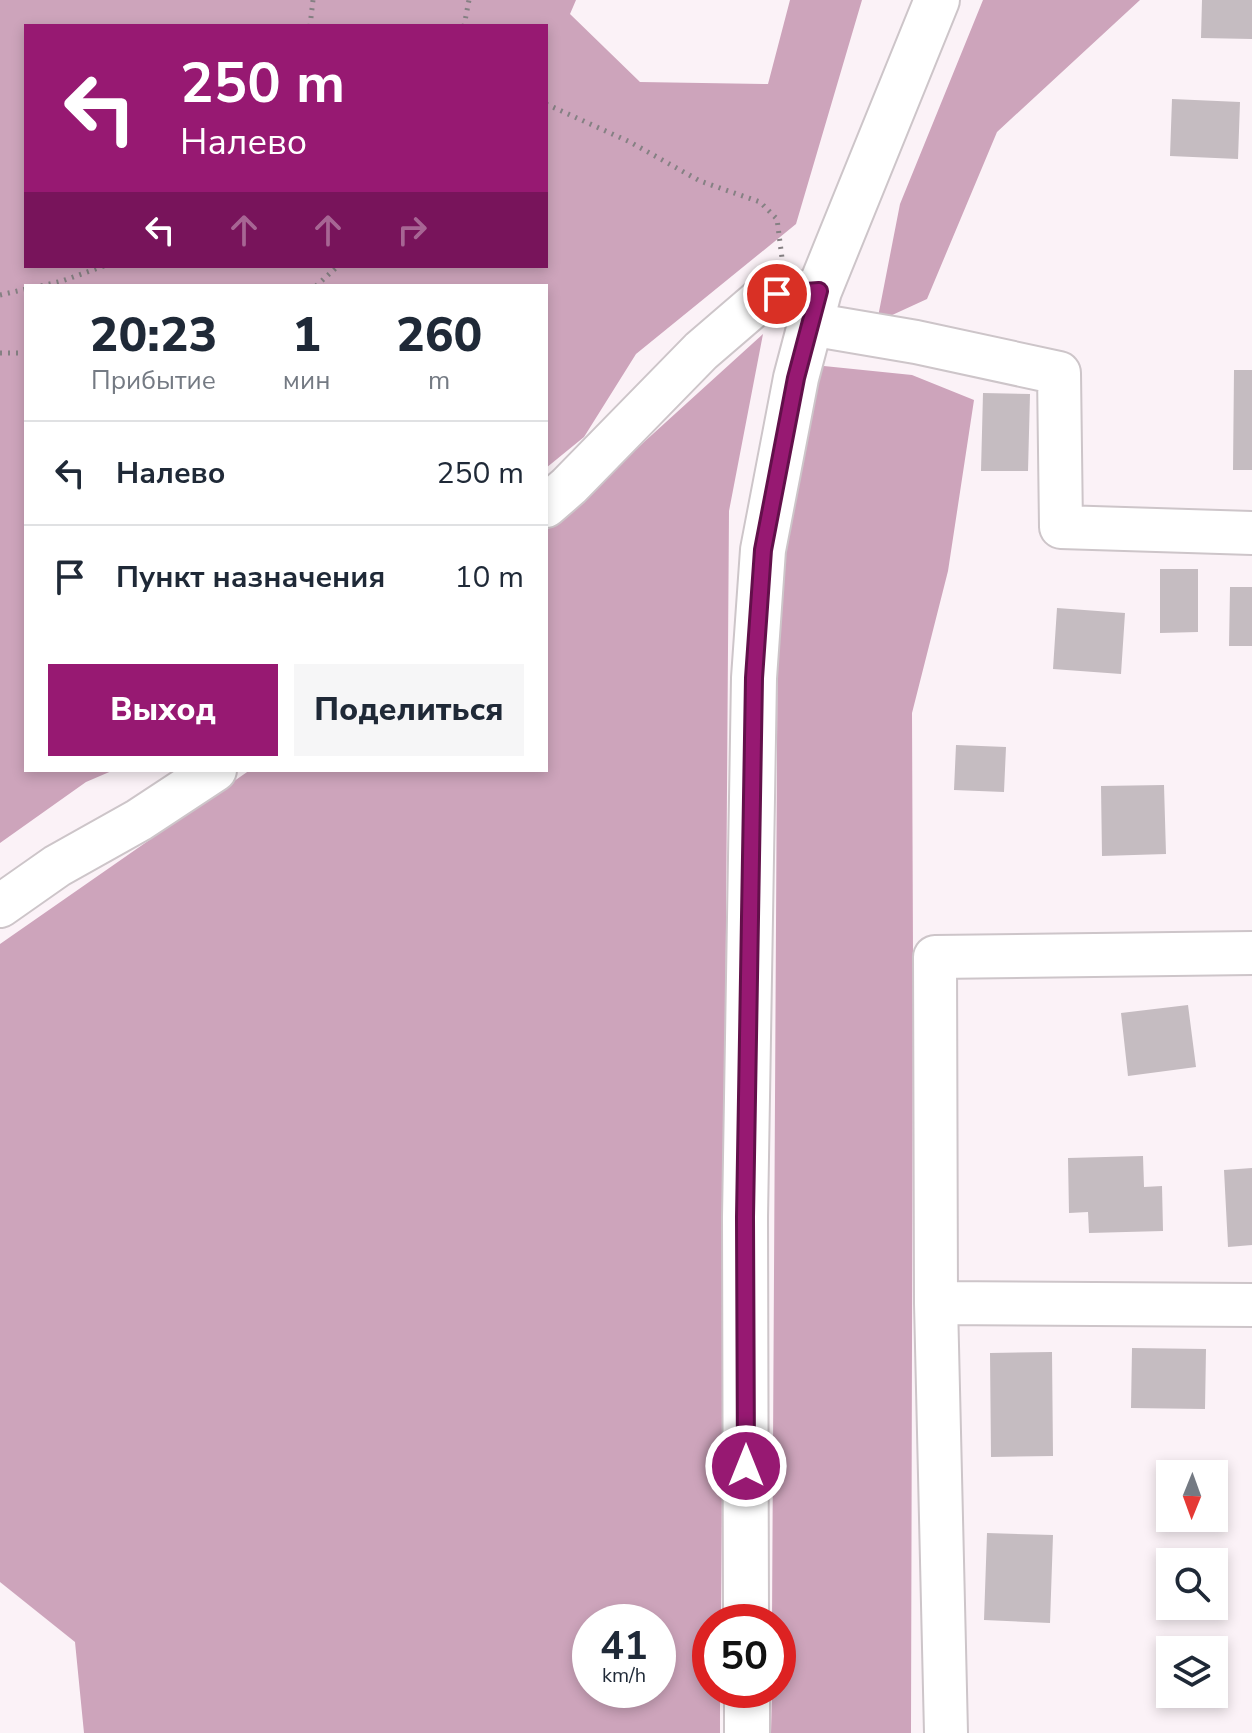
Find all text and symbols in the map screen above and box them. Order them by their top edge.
text: 250 m [180,45,345,122]
icon: left [48,56,152,160]
text: Налево [180,118,307,167]
icon: left [138,208,182,252]
icon: ahead [222,208,266,252]
icon: ahead [306,208,350,252]
icon: right [390,208,434,252]
pin [743,260,811,328]
icon: arrive [755,272,799,316]
text: 20:23 [90,302,217,368]
text: 1 [292,302,321,368]
text: 260 [396,302,482,368]
text: Прибытие [91,363,216,398]
text: мин [283,363,330,398]
text: m [428,363,450,398]
icon: left [48,451,92,495]
text: Налево [116,453,225,494]
text: 250 m [437,453,524,494]
icon: arrive [48,555,92,599]
text: Пункт назначения [116,557,385,598]
text: 10 m [455,557,524,598]
button: Выход [48,664,278,756]
button: Поделиться [294,664,524,756]
position arrow [704,1424,788,1508]
north arrow [1156,1460,1228,1532]
map controls [1156,1460,1228,1708]
button: search [1156,1548,1228,1620]
speed limit sign: 50 [692,1604,796,1708]
text: 41 [600,1619,648,1673]
button: layers [1156,1636,1228,1708]
text: km/h [602,1662,646,1689]

